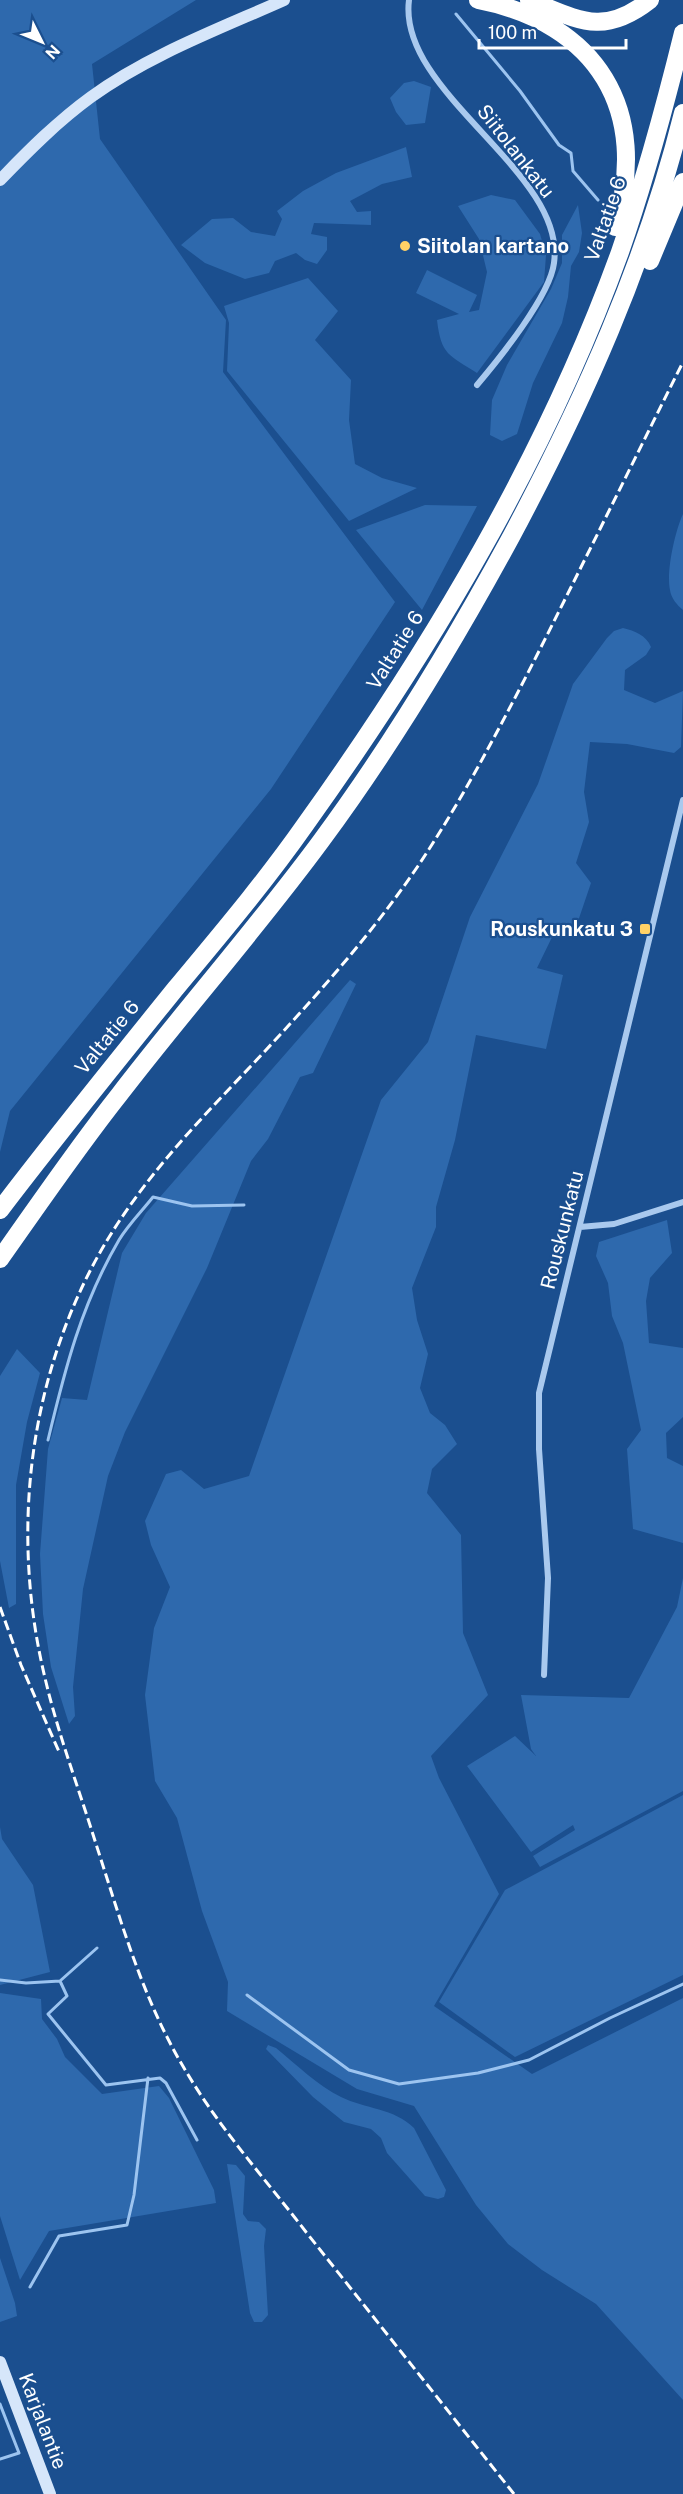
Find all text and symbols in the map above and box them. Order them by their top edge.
north arrow [12,12,72,72]
scale bar [479,12,626,50]
text: 100 m [488,22,537,43]
text: N [41,41,64,63]
street label: Siitolankatu [472,100,560,202]
street label: Valtatie 6 [579,173,631,265]
place label: Siitolan kartano [417,234,569,258]
marker: Siitolan kartano [398,239,412,253]
street label: Valtatie 6 [361,606,429,694]
place label: Rouskunkatu 3 [490,917,633,941]
marker: Rouskunkatu 3 [638,922,652,936]
street label: Valtatie 6 [70,995,144,1079]
street label: Rouskunkatu [536,1168,588,1292]
street label: Karjalantie [14,2370,72,2472]

